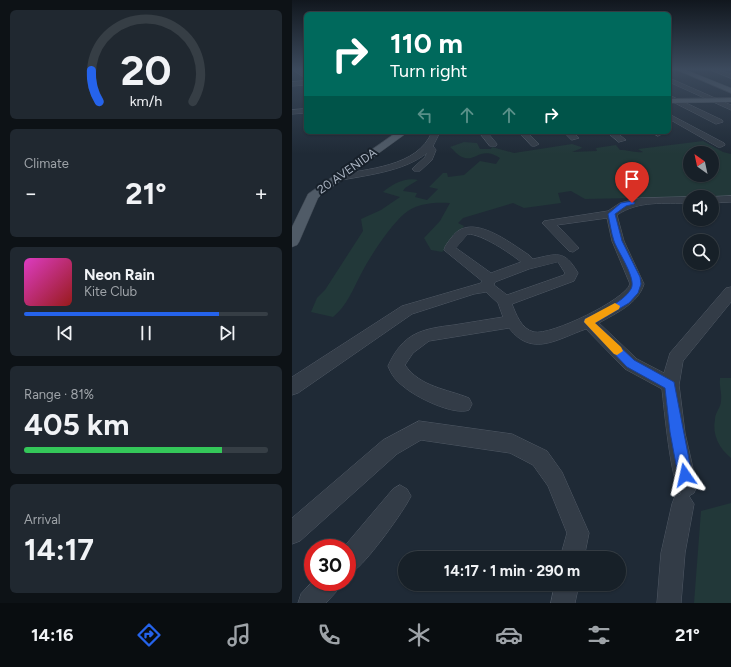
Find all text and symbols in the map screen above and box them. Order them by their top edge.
text: 110 m [390,26,463,60]
icon: right [324,28,376,80]
text: 20 [120,45,172,95]
text: Turn right [390,60,467,82]
text: km/h [130,92,162,110]
icon: left [414,104,436,126]
icon: ahead [456,104,478,126]
icon: ahead [498,104,520,126]
icon: right [540,104,562,126]
street label: 20 AVENIDA [315,145,379,197]
north arrow [683,146,719,182]
map controls [683,146,719,270]
text: Climate [24,156,69,171]
pin [615,162,649,203]
icon: arrive [621,168,643,190]
text: 21° [125,175,167,212]
text: − [24,180,38,207]
text: + [254,180,268,207]
button: sound [683,190,719,226]
button: search [683,234,719,270]
text: Neon Rain [84,266,155,284]
text: Kite Club [84,284,137,299]
icon: previous [54,322,76,344]
icon: pause [135,322,157,344]
icon: next [216,322,238,344]
text: Range · 81% [24,387,94,402]
text: 405 km [24,406,129,443]
position arrow [664,454,706,496]
text: Arrival [24,512,61,527]
text: 14:17 [24,531,94,568]
speed limit sign: 30 [304,539,356,591]
text: 14:17 · 1 min · 290 m [444,562,580,580]
icon: directions [135,621,163,649]
icon: music [225,621,253,649]
icon: phone [315,621,343,649]
icon: climate [405,621,433,649]
icon: car [495,621,523,649]
icon: filters [585,621,613,649]
text: 14:16 [31,624,73,646]
text: 21° [675,624,700,646]

